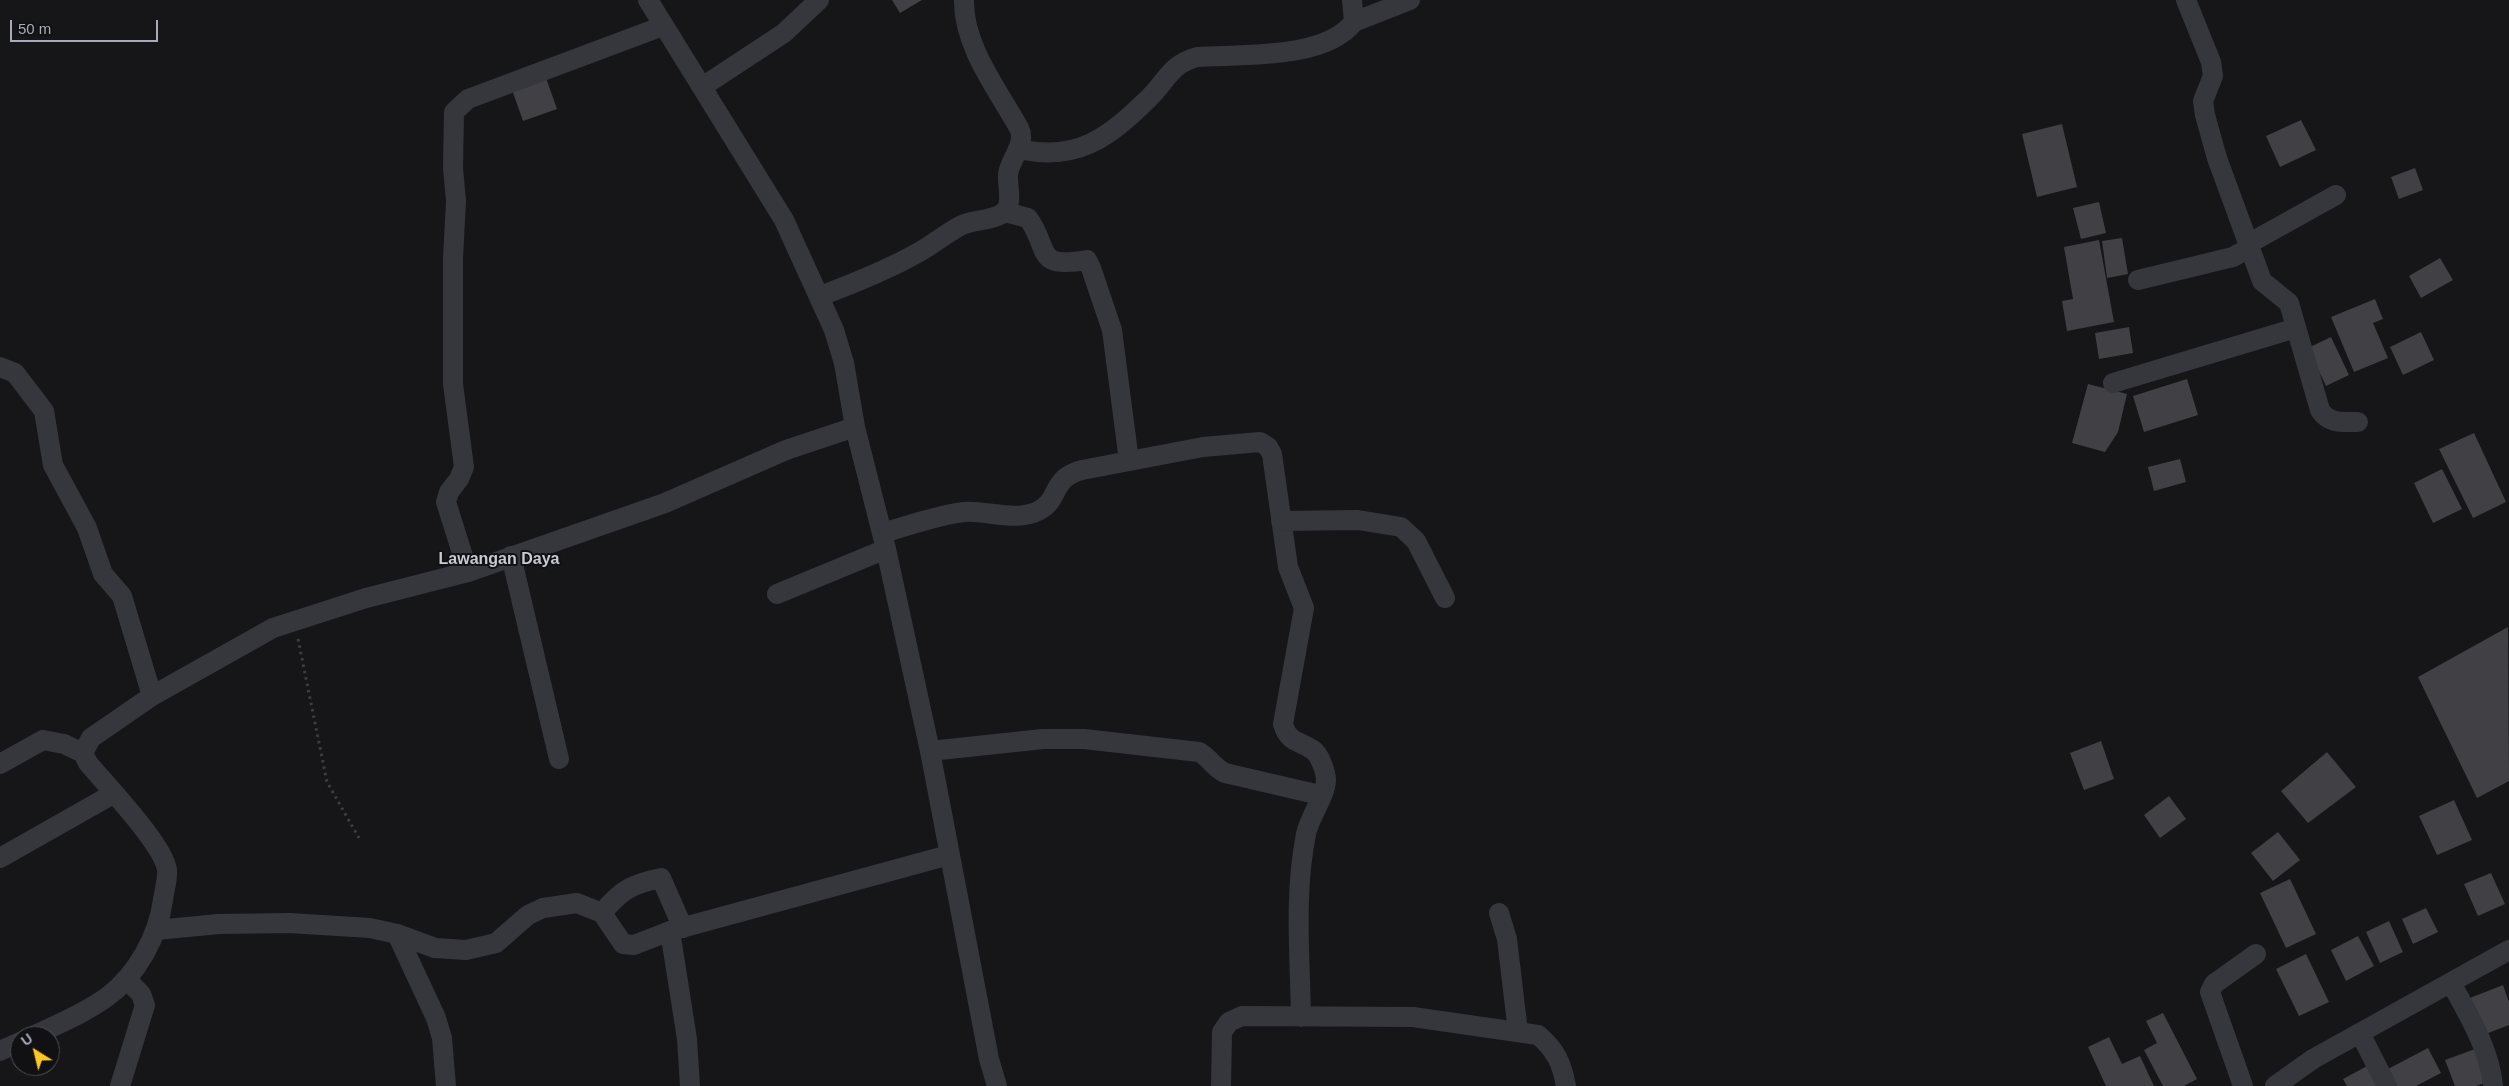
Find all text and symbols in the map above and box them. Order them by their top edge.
scale bar [12,10,160,42]
text: 50 m [18,20,51,37]
district label: Lawangan Daya [439,550,559,570]
north arrow [10,1026,60,1076]
text: U [18,1030,36,1049]

